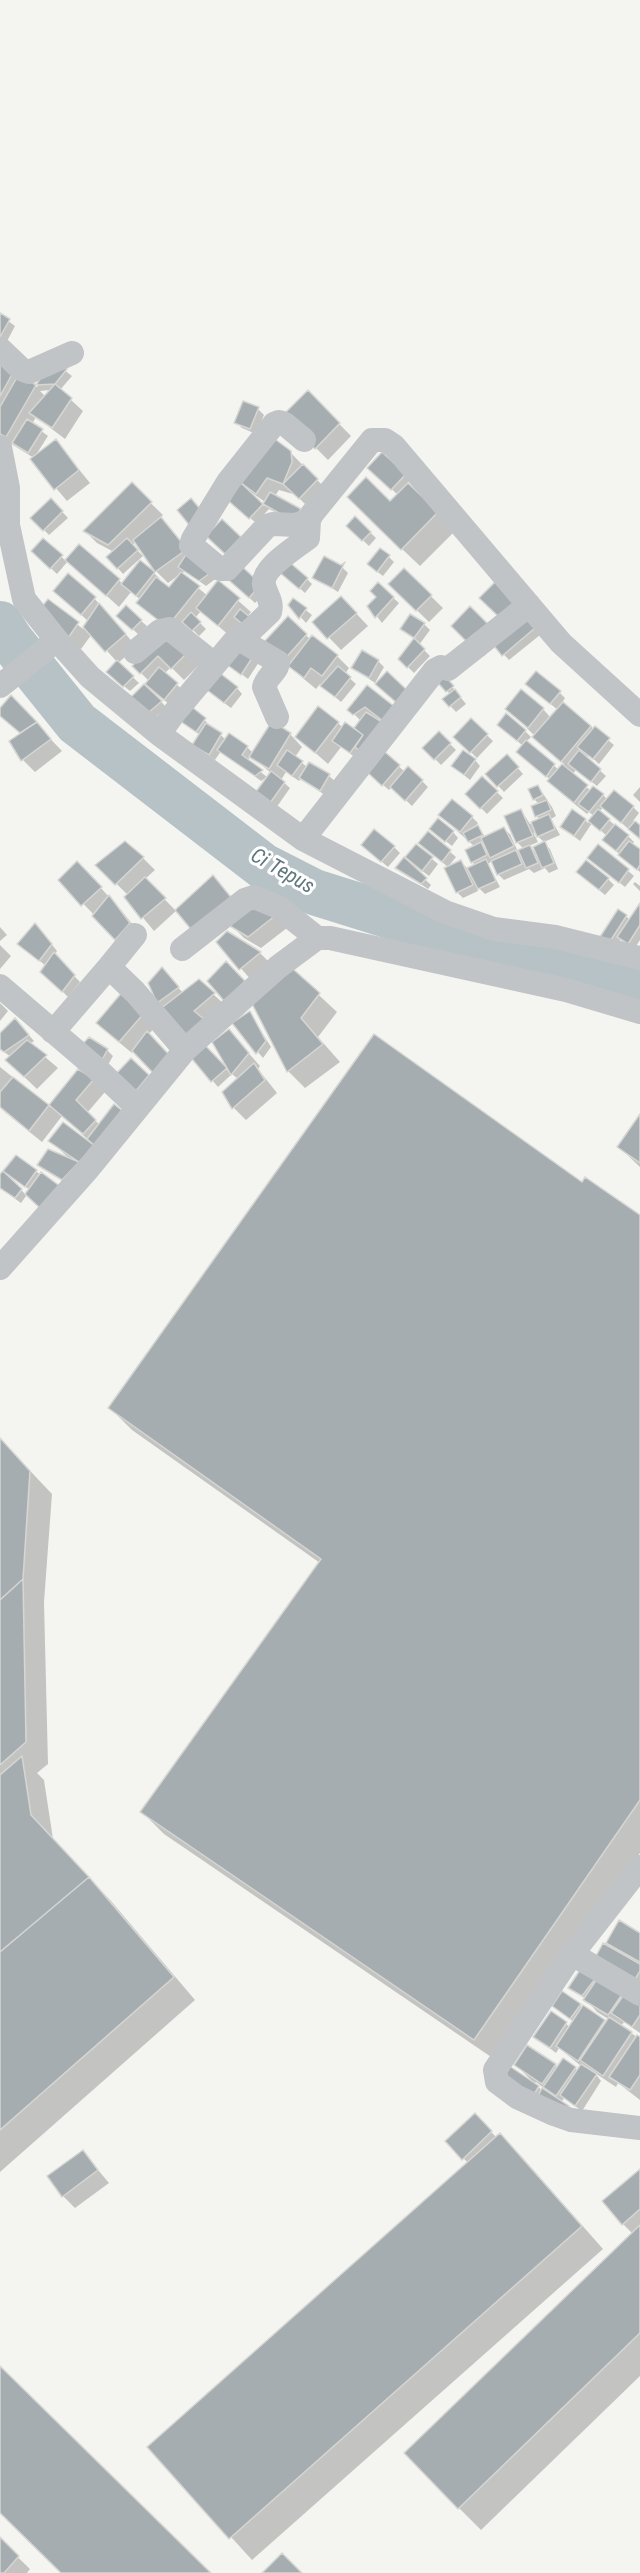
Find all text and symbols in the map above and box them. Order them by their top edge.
water label: Ci Tepus [246,844,318,900]

